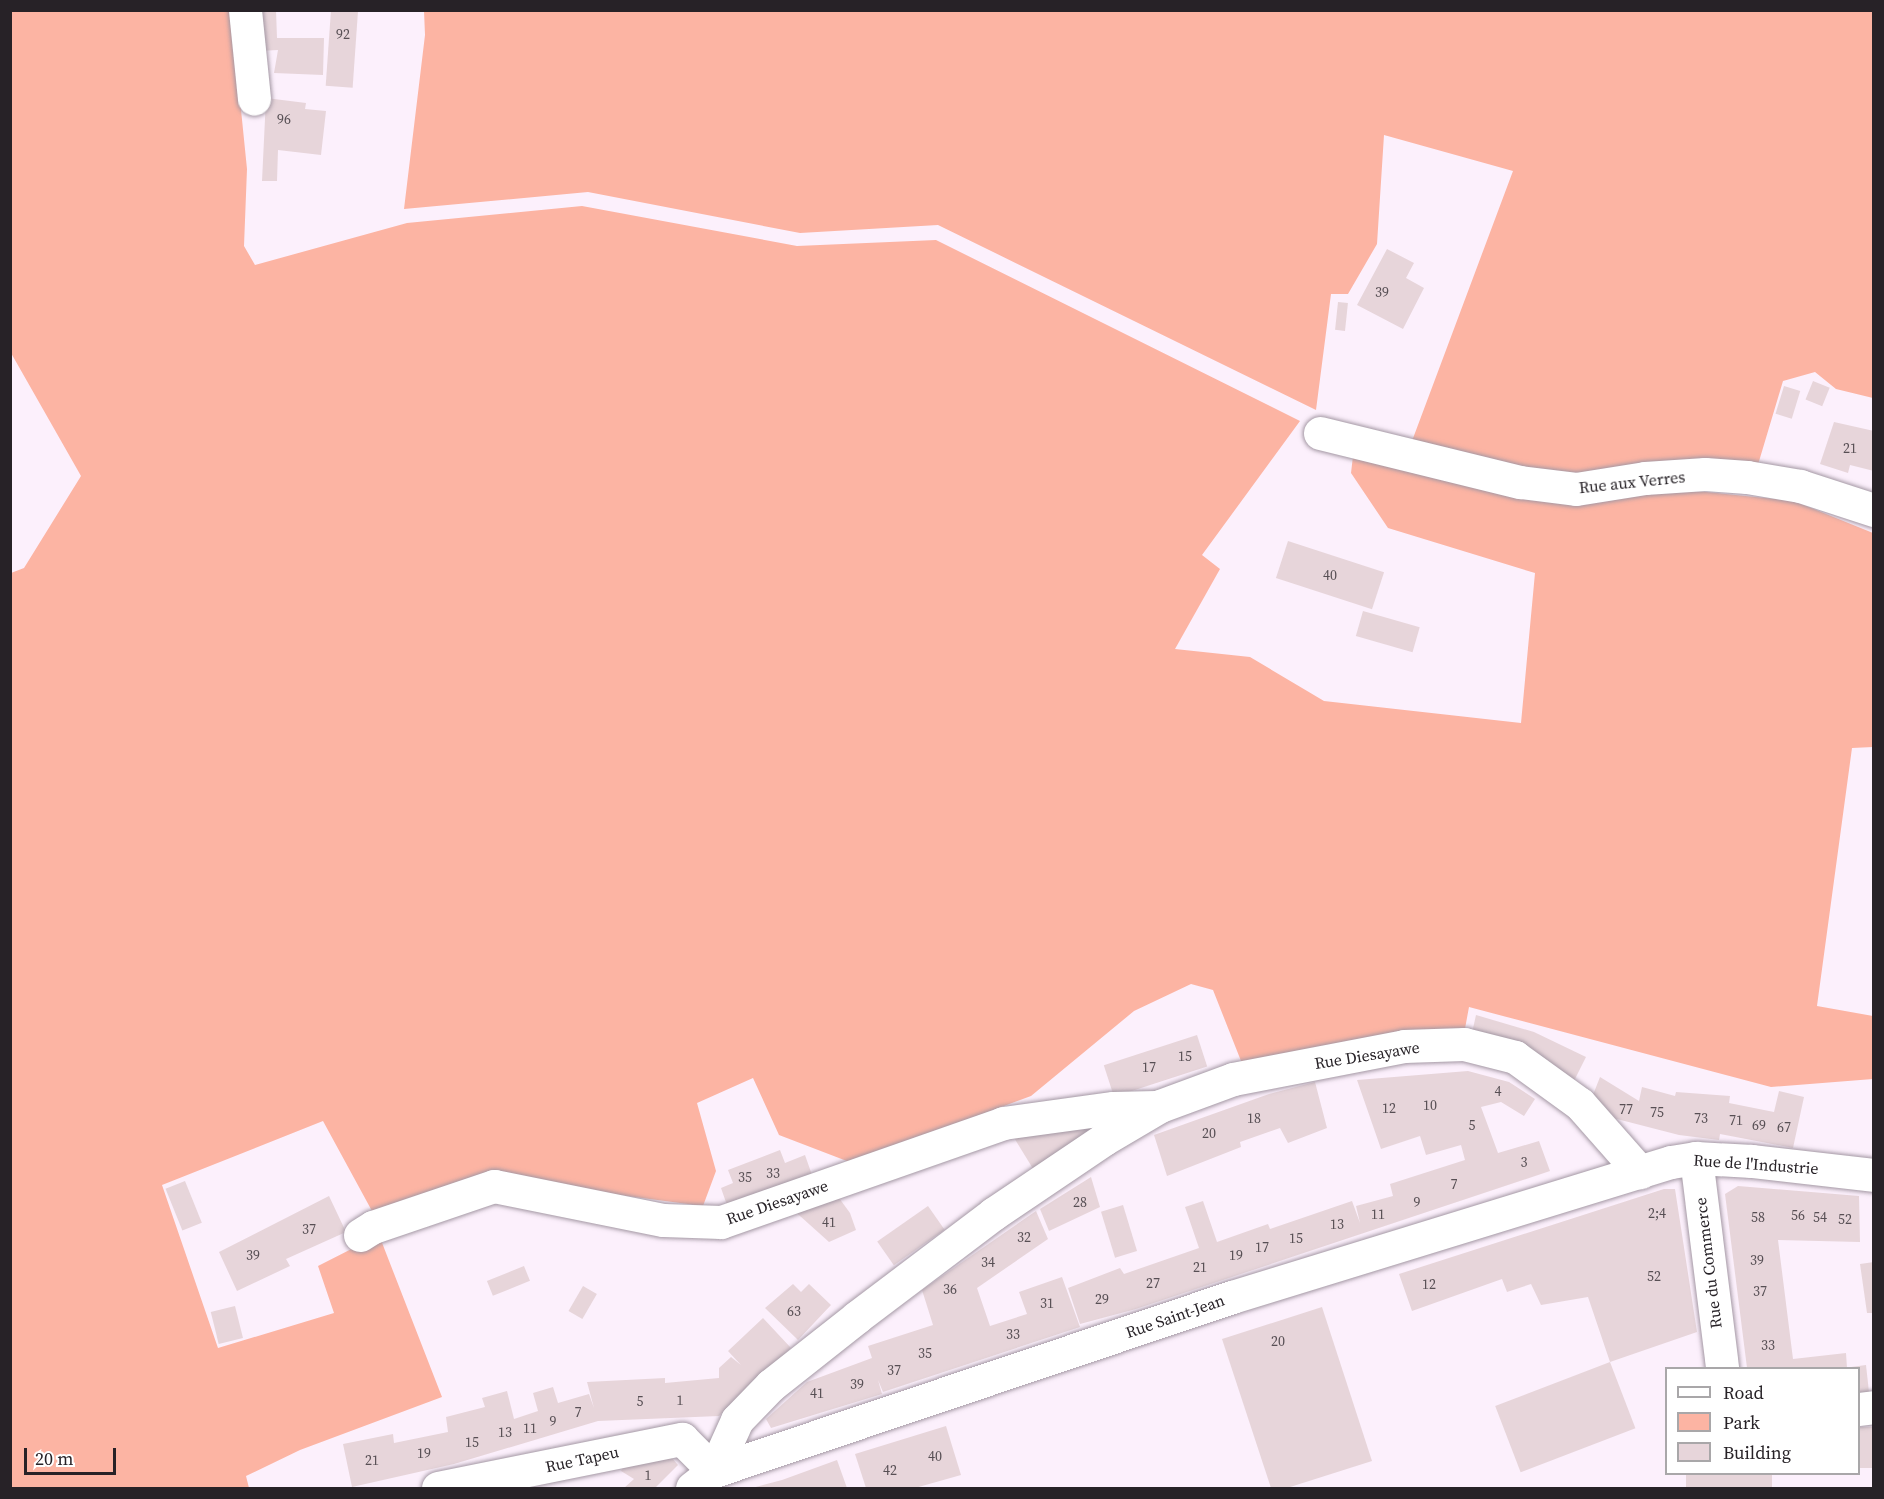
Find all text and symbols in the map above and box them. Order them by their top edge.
house number: 92 [336,26,350,42]
house number: 96 [277,111,291,127]
house number: 39 [1375,284,1389,300]
house number: 21 [1843,440,1857,456]
street label: Rue aux Verres [1578,467,1686,497]
house number: 40 [1323,567,1337,583]
street label: Rue Diesayawe [1313,1037,1421,1073]
house number: 15 [1178,1048,1192,1064]
house number: 17 [1142,1059,1156,1075]
house number: 4 [1495,1083,1501,1099]
house number: 10 [1423,1097,1437,1113]
house number: 12 [1382,1100,1396,1116]
house number: 77 [1619,1101,1633,1117]
house number: 75 [1650,1104,1664,1120]
house number: 18 [1247,1110,1261,1126]
house number: 73 [1694,1110,1708,1126]
house number: 71 [1729,1112,1743,1128]
house number: 5 [1469,1117,1475,1133]
house number: 69 [1752,1117,1766,1133]
house number: 67 [1777,1119,1791,1135]
house number: 20 [1202,1125,1216,1141]
street label: Rue de l'Industrie [1693,1150,1819,1178]
house number: 3 [1521,1154,1527,1170]
house number: 33 [766,1165,780,1181]
house number: 35 [738,1169,752,1185]
street label: Rue Diesayawe [724,1176,830,1228]
house number: 7 [1451,1176,1457,1192]
house number: 28 [1073,1194,1087,1210]
house number: 9 [1414,1194,1420,1210]
street label: Rue du Commerce [1690,1196,1726,1330]
house number: 2;4 [1648,1205,1666,1221]
house number: 11 [1371,1206,1385,1222]
house number: 56 [1791,1207,1805,1223]
house number: 58 [1751,1209,1765,1225]
house number: 54 [1813,1209,1827,1225]
house number: 52 [1838,1211,1852,1227]
house number: 41 [822,1214,836,1230]
house number: 13 [1330,1216,1344,1232]
house number: 37 [302,1221,316,1237]
house number: 32 [1017,1229,1031,1245]
house number: 15 [1289,1230,1303,1246]
house number: 17 [1255,1239,1269,1255]
house number: 39 [246,1247,260,1263]
house number: 19 [1229,1247,1243,1263]
house number: 39 [1750,1252,1764,1268]
house number: 34 [981,1254,995,1270]
house number: 21 [1193,1259,1207,1275]
house number: 52 [1647,1268,1661,1284]
house number: 27 [1146,1275,1160,1291]
house number: 12 [1422,1276,1436,1292]
house number: 36 [943,1281,957,1297]
house number: 37 [1753,1283,1767,1299]
street label: Rue Saint-Jean [1123,1290,1227,1342]
house number: 29 [1095,1291,1109,1307]
house number: 31 [1040,1295,1054,1311]
house number: 63 [787,1303,801,1319]
house number: 33 [1006,1326,1020,1342]
house number: 20 [1271,1333,1285,1349]
house number: 33 [1761,1337,1775,1353]
house number: 35 [918,1345,932,1361]
house number: 37 [887,1362,901,1378]
legend [1665,1367,1860,1475]
house number: 39 [850,1376,864,1392]
text: Road [1723,1380,1764,1405]
house number: 41 [810,1385,824,1401]
house number: 1 [677,1392,683,1408]
house number: 5 [637,1393,643,1409]
house number: 7 [575,1404,581,1420]
text: Park [1723,1410,1760,1435]
house number: 9 [550,1413,556,1429]
house number: 11 [523,1420,537,1436]
house number: 13 [498,1424,512,1440]
house number: 15 [465,1434,479,1450]
scale bar [27,1436,118,1474]
text: Building [1723,1440,1791,1465]
street label: Rue Tapeu [543,1442,621,1476]
house number: 19 [417,1445,431,1461]
text: 20 m [35,1446,73,1471]
house number: 40 [928,1448,942,1464]
house number: 21 [365,1452,379,1468]
house number: 42 [883,1462,897,1478]
house number: 1 [645,1467,651,1483]

